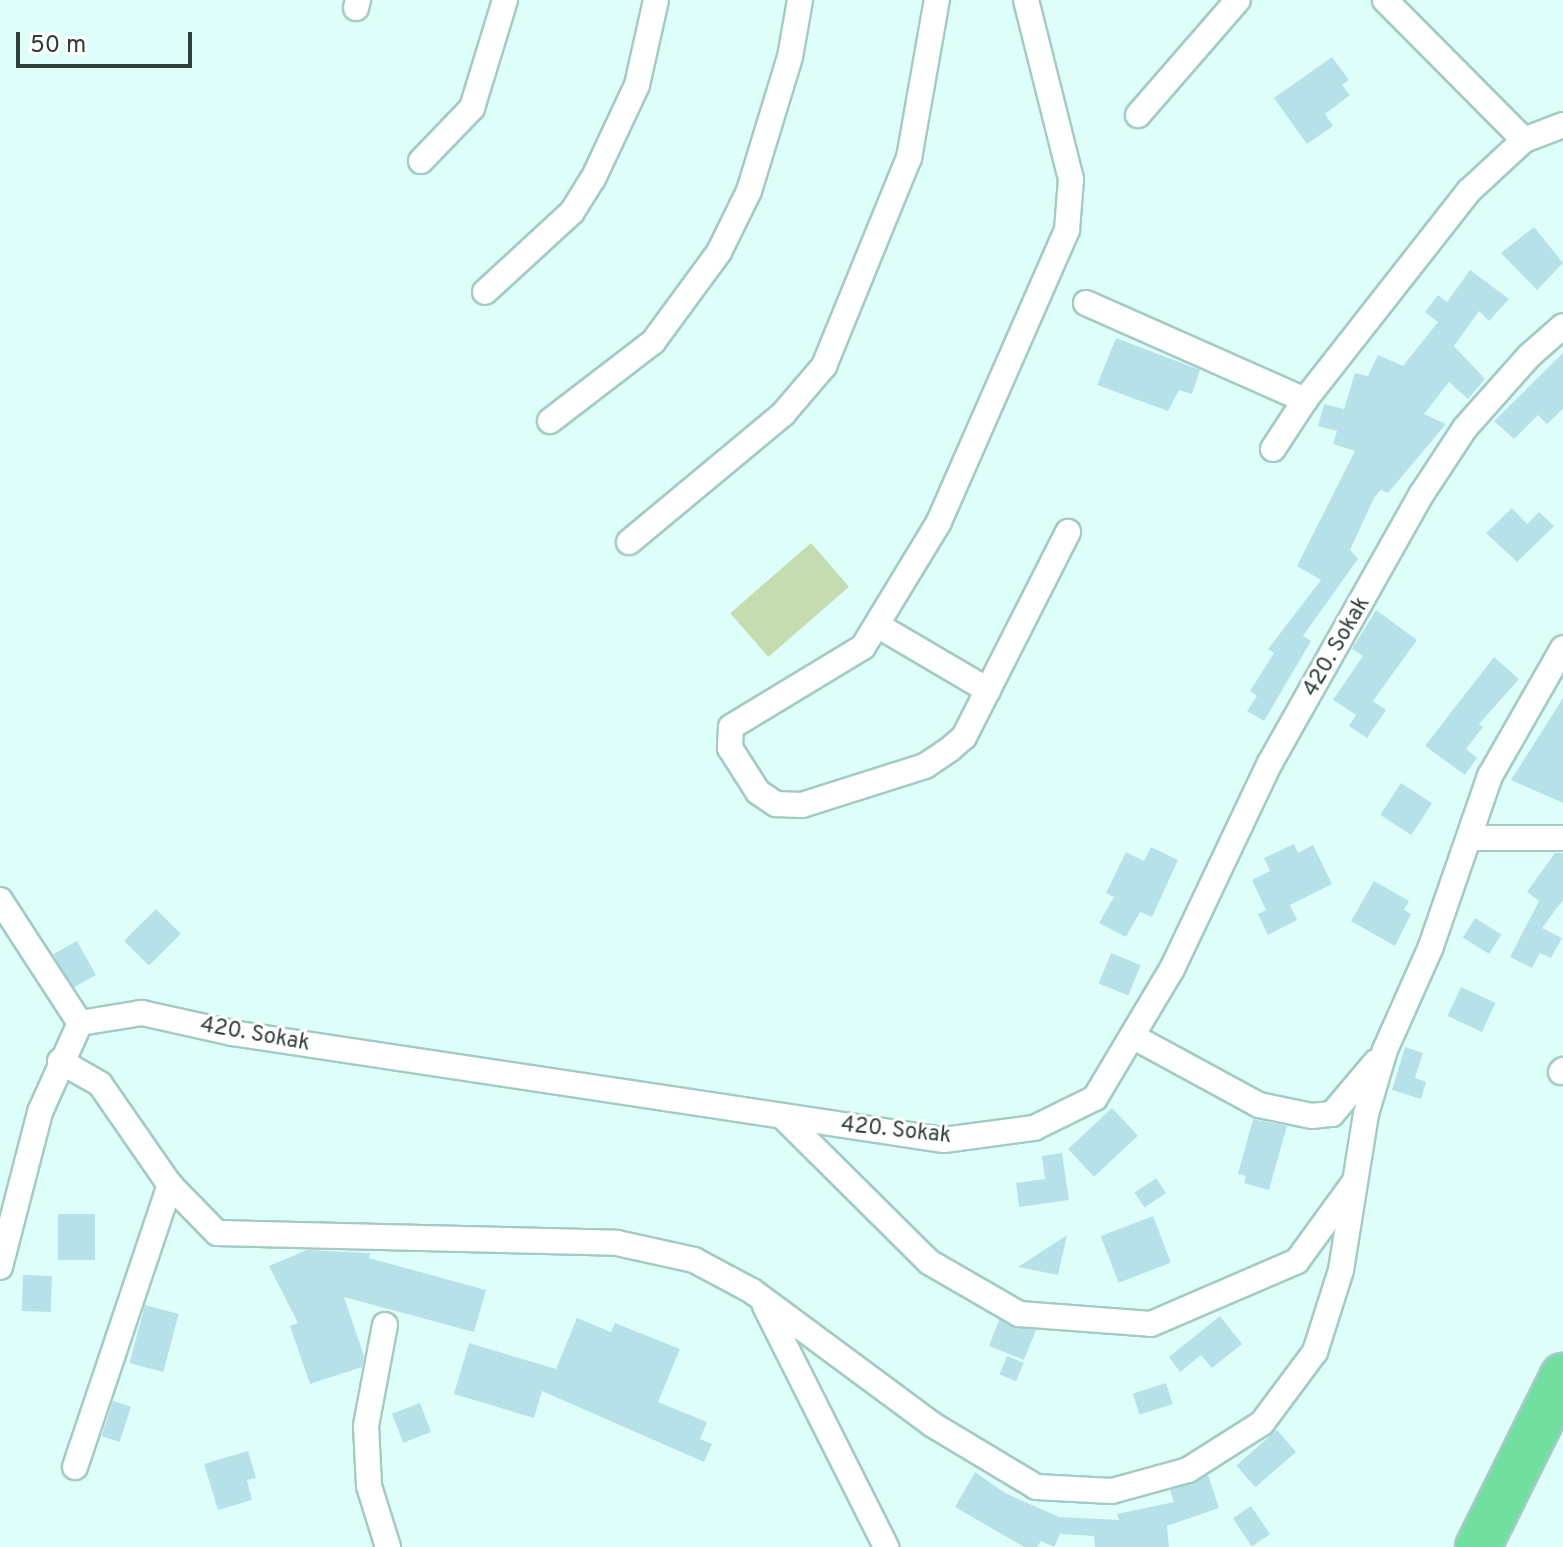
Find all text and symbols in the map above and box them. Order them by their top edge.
scale bar [20,16,196,66]
text: 50 m [30,31,86,61]
street label: 420. Sokak [1298,592,1376,702]
street label: 420. Sokak [198,1012,312,1058]
street label: 420. Sokak [840,1112,952,1150]

